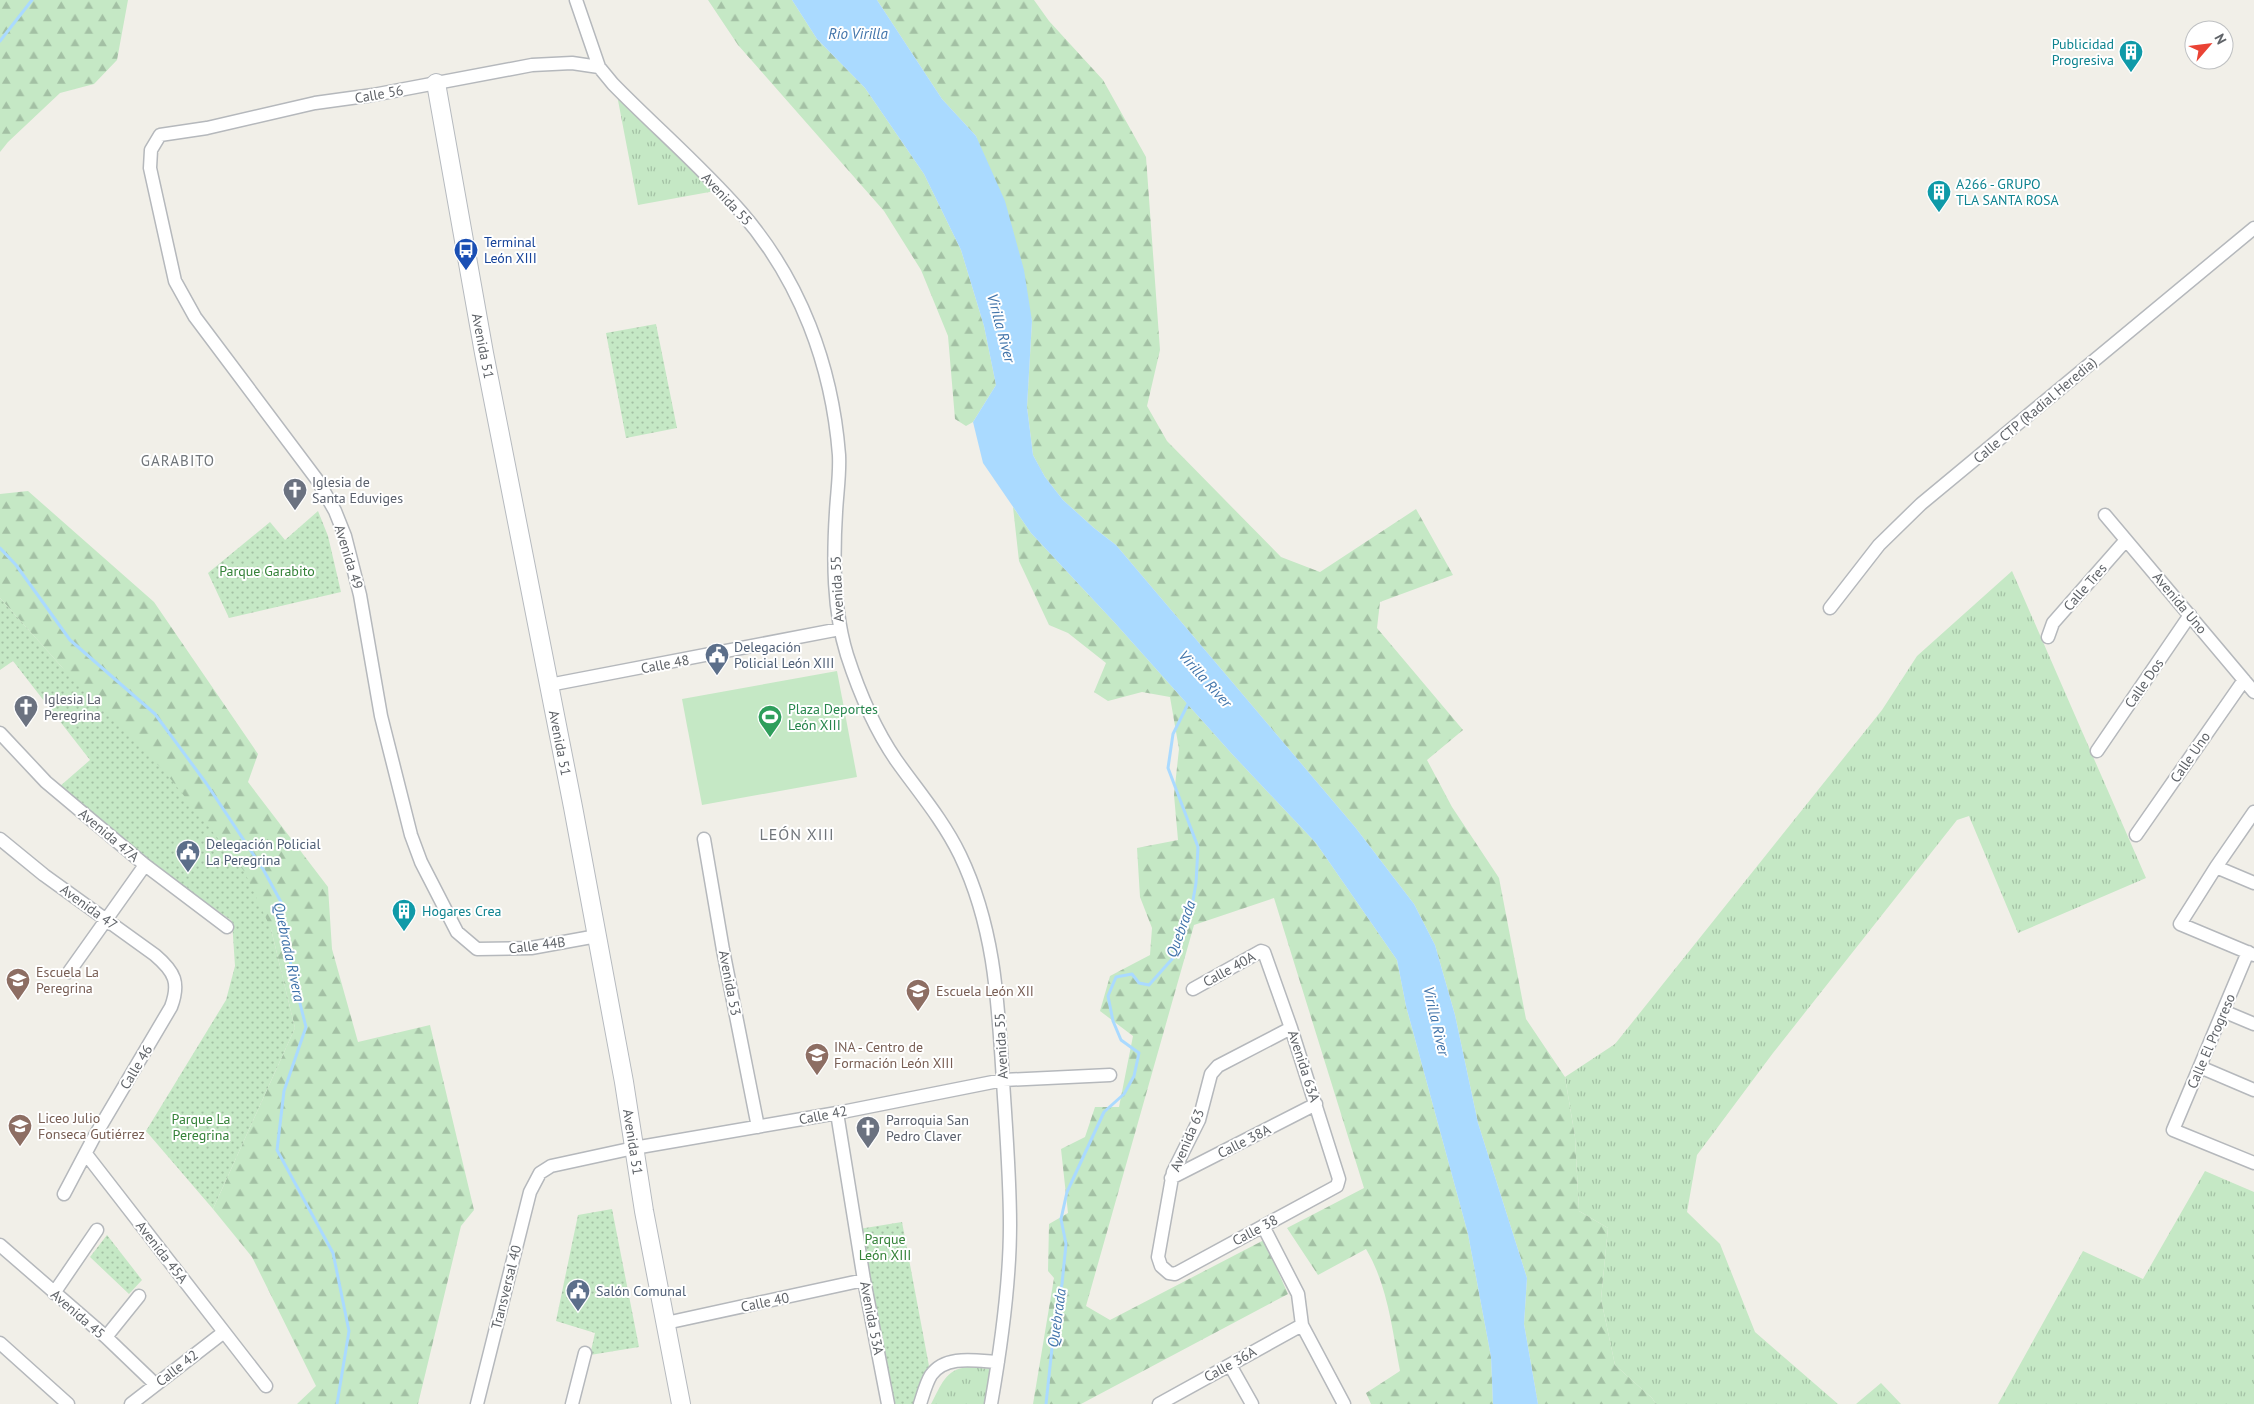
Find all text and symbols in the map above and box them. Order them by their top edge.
north arrow [2184,20,2234,70]
water label: Río Virilla [828,24,888,43]
text: N [2210,31,2231,47]
place label: Publicidad Progresiva [2052,35,2114,69]
building icon: Publicidad Progresiva [2118,39,2144,73]
street label: Calle 56 [353,81,405,107]
street label: Avenida 55 [698,169,756,229]
place label: A266 - GRUPO TLA SANTA ROSA [1956,175,2059,209]
building icon: A266 - GRUPO TLA SANTA ROSA [1926,179,1952,213]
place label: Terminal León XIII [484,233,537,267]
bus stop icon: Terminal León XIII [453,237,479,271]
water label: Virilla River [983,291,1020,366]
street label: Avenida 51 [468,312,498,380]
street label: Calle CTP (Radial Heredia) [1970,353,2101,467]
district label: GARABITO [141,451,215,470]
place label: Iglesia de Santa Eduviges [312,473,403,507]
church icon: Iglesia de Santa Eduviges [282,477,308,511]
street label: Avenida 49 [331,523,367,591]
street label: Avenida 55 [826,555,848,623]
street label: Calle Tres [2059,559,2111,615]
park label: Parque Garabito [219,562,315,580]
street label: Avenida Uno [2149,568,2211,638]
place label: Delegación Policial León XIII [734,638,834,672]
public building icon: Delegación Policial León XIII [704,642,730,676]
water label: Virilla River [1175,646,1237,712]
street label: Calle 48 [639,650,691,678]
street label: Calle Dos [2120,655,2168,711]
place label: Iglesia La Peregrina [44,690,101,724]
church icon: Iglesia La Peregrina [13,694,39,728]
place label: Plaza Deportes León XIII [788,700,878,734]
sports icon: Plaza Deportes León XIII [757,704,783,738]
street label: Avenida 51 [545,709,575,777]
street label: Calle Uno [2166,728,2214,786]
street label: Avenida 47A [75,804,144,866]
district label: LEÓN XIII [759,824,835,844]
place label: Delegación Policial La Peregrina [206,835,321,869]
public building icon: Delegación Policial La Peregrina [175,839,201,873]
street label: Avenida 47 [57,880,121,934]
water label: Quebrada [1161,897,1200,960]
building icon: Hogares Crea [391,898,417,932]
water label: Quebrada Rivera [270,900,309,1004]
place label: Hogares Crea [422,902,502,920]
street label: Calle 44B [508,933,566,957]
street label: Calle 40A [1200,947,1259,991]
street label: Avenida 53 [715,949,745,1017]
place label: Escuela La Peregrina [36,963,99,997]
school or university icon: Escuela La Peregrina [5,967,31,1001]
school or university icon: Escuela León XII [905,978,931,1012]
place label: Escuela León XII [936,982,1034,1000]
water label: Virilla River [1419,984,1454,1059]
street label: Calle El Progreso [2183,991,2239,1091]
street label: Avenida 55 [990,1012,1012,1080]
street label: Avenida 63A [1284,1028,1324,1105]
place label: INA - Centro de Formación León XIII [834,1038,954,1072]
street label: Calle 46 [116,1041,156,1093]
school or university icon: INA - Centro de Formación León XIII [804,1042,830,1076]
street label: Calle 42 [797,1101,849,1129]
street label: Avenida 63 [1166,1106,1208,1174]
street label: Avenida 51 [619,1108,647,1176]
place label: Liceo Julio Fonseca Gutiérrez [38,1109,145,1143]
park label: Parque La Peregrina [172,1110,230,1144]
place label: Parroquia San Pedro Claver [886,1111,969,1145]
school or university icon: Liceo Julio Fonseca Gutiérrez [7,1113,33,1147]
church icon: Parroquia San Pedro Claver [855,1115,881,1149]
street label: Calle 38A [1214,1120,1274,1162]
street label: Calle 38 [1229,1211,1281,1249]
street label: Avenida 45A [132,1217,193,1288]
park label: Parque León XIII [859,1230,911,1264]
street label: Transversal 40 [487,1243,525,1331]
public building icon: Salón Comunal [565,1278,591,1312]
street label: Avenida 53A [856,1280,888,1357]
place label: Salón Comunal [596,1282,686,1300]
street label: Avenida 45 [47,1285,109,1343]
water label: Quebrada [1043,1287,1070,1349]
street label: Calle 40 [739,1288,791,1316]
street label: Calle 36A [1201,1342,1260,1386]
street label: Calle 42 [152,1346,202,1390]

